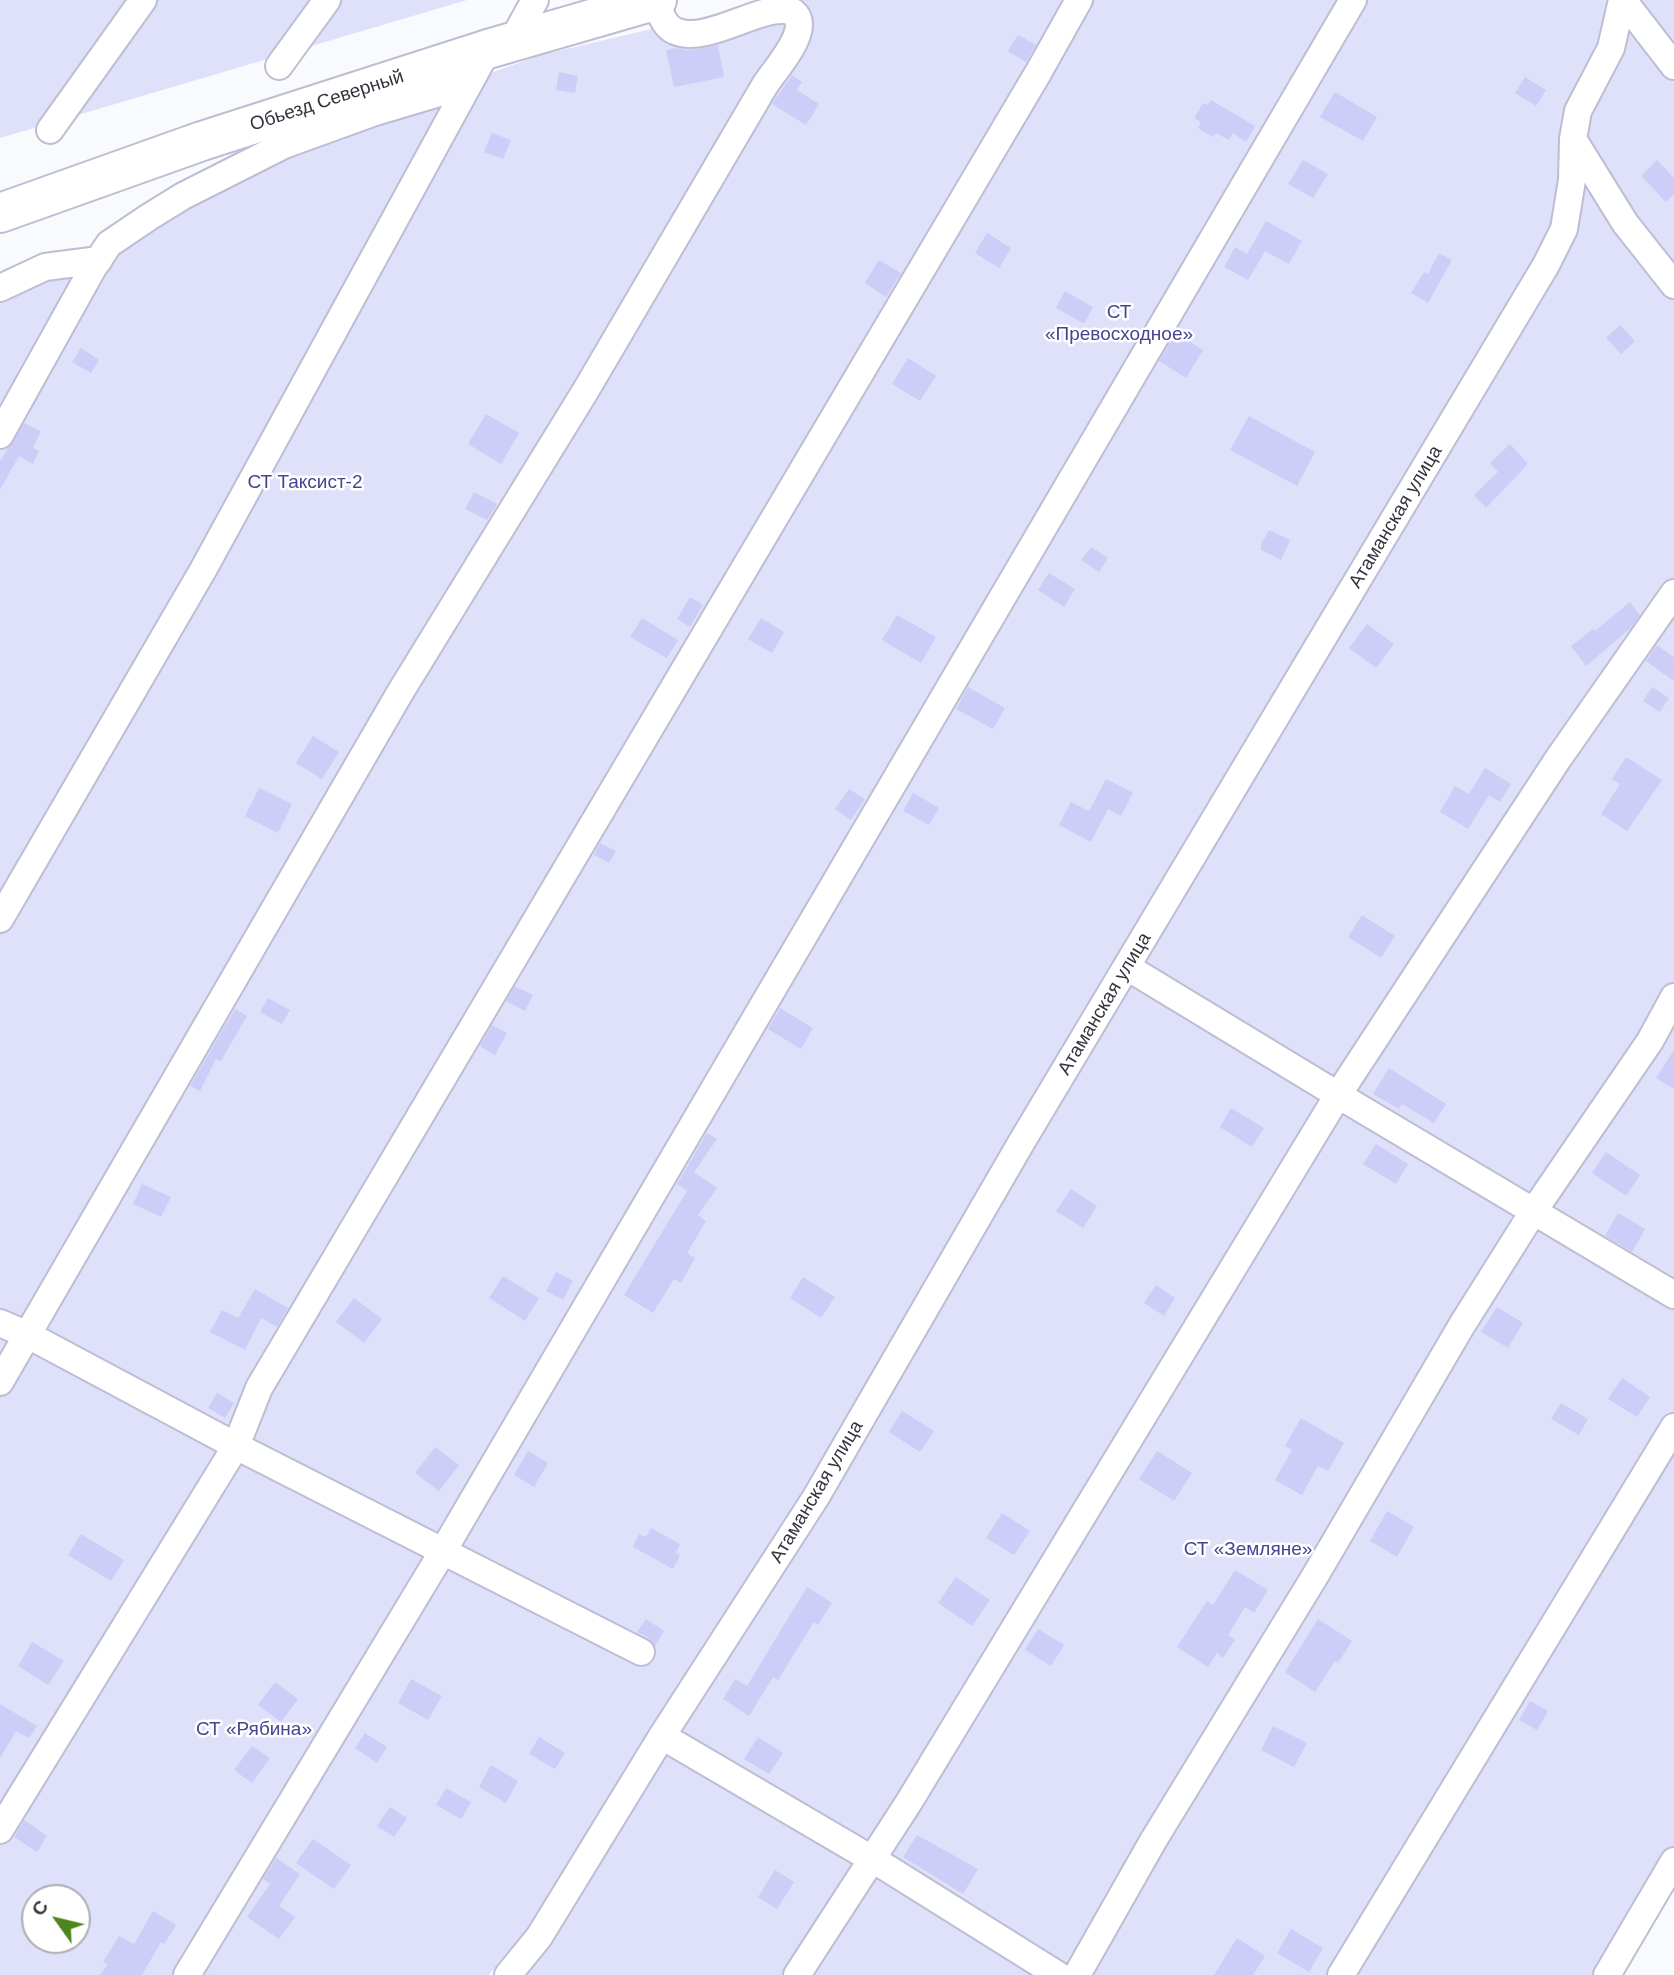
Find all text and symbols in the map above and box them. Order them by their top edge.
street label: Обьезд Северный [247,65,407,137]
park label: СТ «Превосходное» [1045,302,1193,346]
street label: Атаманская улица [1345,442,1447,592]
park label: СТ Таксист-2 [247,472,363,494]
street label: Атаманская улица [1054,929,1156,1079]
street label: Атаманская улица [766,1417,868,1567]
park label: СТ «Земляне» [1184,1539,1312,1561]
park label: СТ «Рябина» [196,1719,312,1741]
north arrow [21,1884,91,1954]
text: С [27,1897,52,1920]

